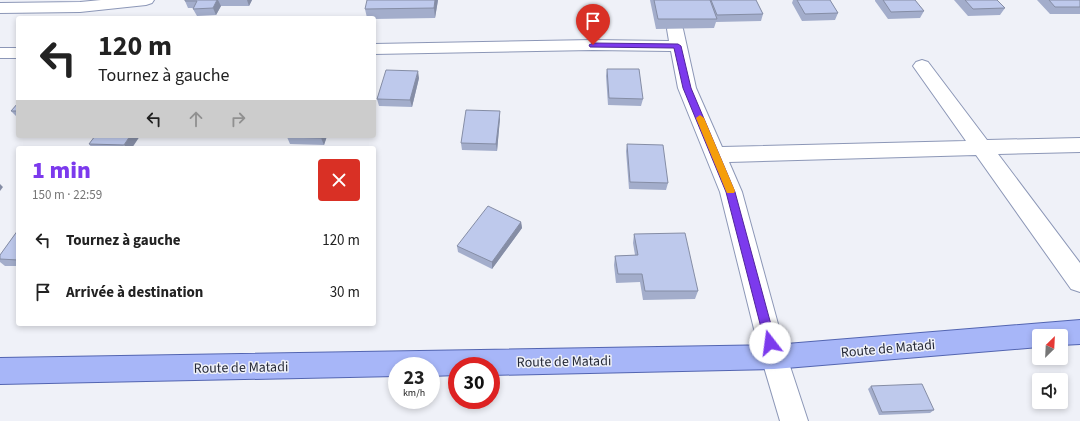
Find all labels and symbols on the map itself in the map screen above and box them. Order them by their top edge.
pin [576,4,610,45]
position arrow [749,322,791,364]
north arrow [1032,329,1068,365]
street label: Route de Matadi [840,335,936,363]
street label: Route de Matadi [517,351,611,373]
street label: Route de Matadi [194,357,288,379]
speed limit sign: 30 [448,357,500,409]

